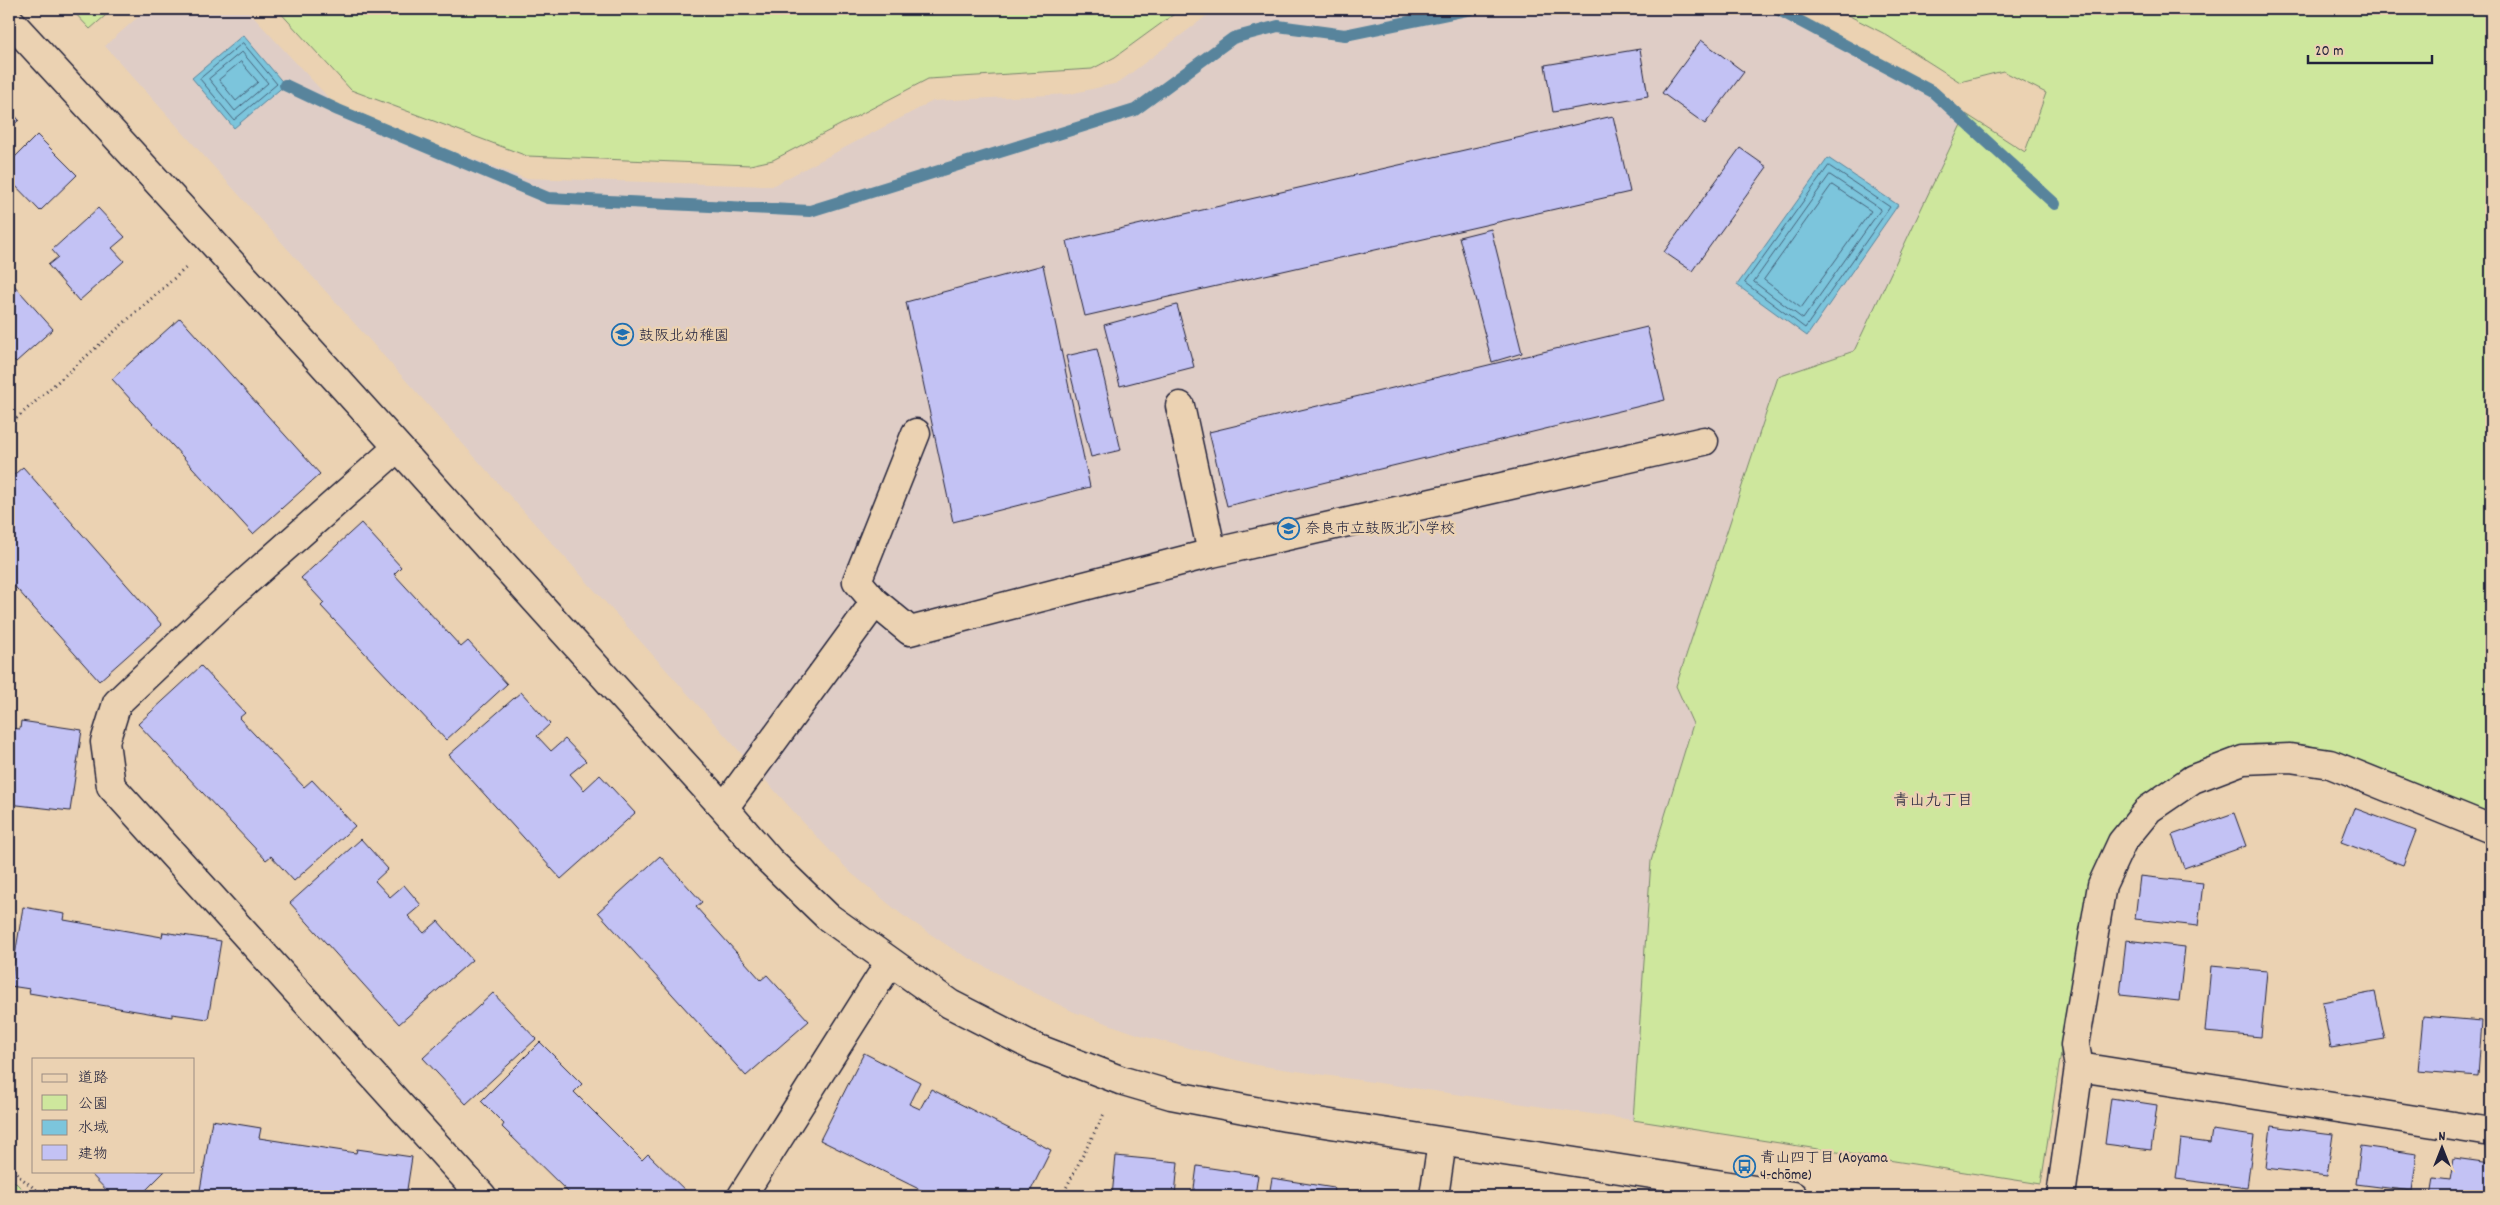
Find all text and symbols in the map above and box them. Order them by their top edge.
scale bar [2308,32,2431,64]
text: 20 m [2315,41,2343,63]
school or university icon: 鼓阪北幼稚園 [611,323,635,347]
place label: 鼓阪北幼稚園 [639,326,729,348]
school or university icon: 奈良市立鼓阪北小学校 [1277,516,1301,540]
place label: 奈良市立鼓阪北小学校 [1305,519,1455,541]
district label: 青山九丁目 [1893,790,1973,813]
legend [32,1058,195,1172]
text: 道路 [78,1068,108,1090]
text: 公園 [78,1094,108,1116]
text: 水域 [78,1118,108,1140]
north arrow [2418,1122,2468,1172]
text: N [2439,1127,2446,1147]
text: 建物 [78,1144,108,1166]
place label: 青山四丁目 (Aoyama 4-chōme) [1760,1148,1888,1187]
bus stop icon: 青山四丁目 (Aoyama 4-chōme) [1732,1154,1756,1178]

